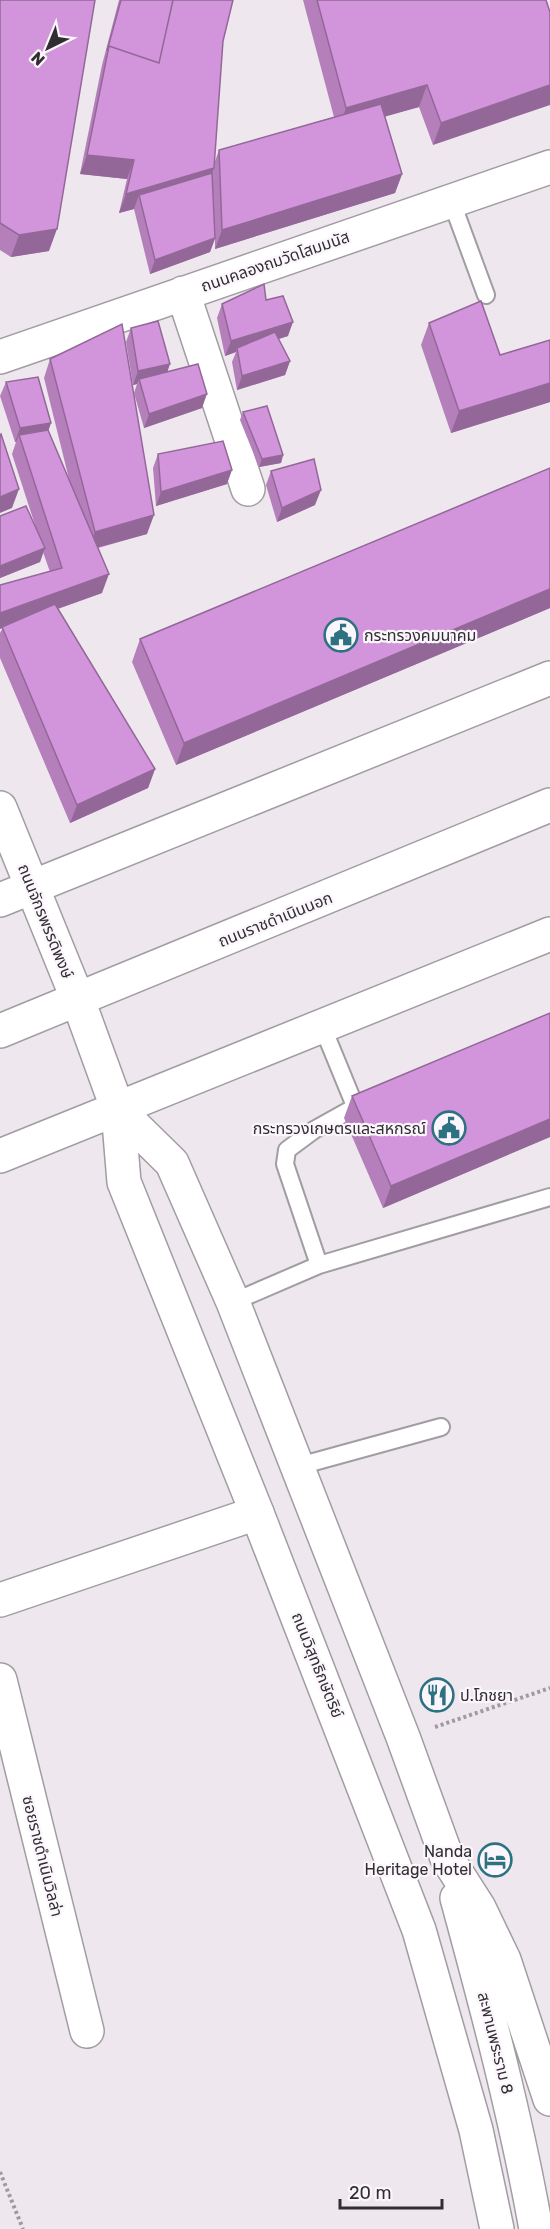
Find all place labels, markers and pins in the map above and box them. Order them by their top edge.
public building icon: กระทรวงคมนาคม [323,617,359,653]
place label: กระทรวงคมนาคม [364,626,476,645]
public building icon: กระทรวงเกษตรและสหกรณ์ [431,1110,467,1146]
place label: กระทรวงเกษตรและสหกรณ์ [253,1119,426,1138]
restaurant icon: ป.โภชยา [419,1677,455,1713]
place label: ป.โภชยา [460,1686,513,1705]
place label: Nanda Heritage Hotel [365,1842,472,1879]
hotel icon: Nanda Heritage Hotel [477,1842,513,1878]

